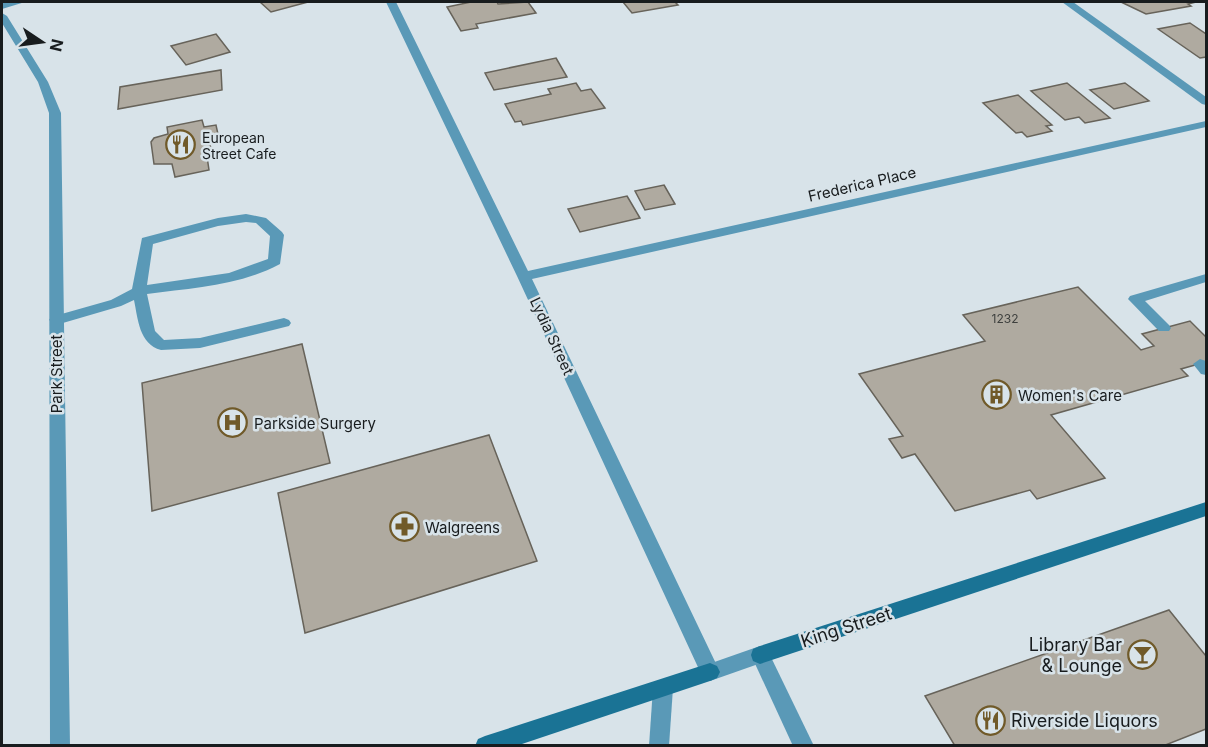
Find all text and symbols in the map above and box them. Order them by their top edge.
north arrow [12,12,72,72]
text: N [45,37,68,54]
restaurant icon: European Street Cafe [165,129,197,161]
place label: European Street Cafe [202,129,276,162]
street label: Frederica Place [806,162,918,206]
street label: Lydia Street [526,294,578,378]
house number: 1232 [992,311,1018,326]
street label: Park Street [47,335,66,413]
building icon: Women's Care [981,379,1013,411]
place label: Women's Care [1018,386,1122,405]
hospital icon: Parkside Surgery [217,407,249,439]
place label: Parkside Surgery [254,414,377,433]
pharmacy icon: Walgreens [388,511,420,543]
place label: Walgreens [425,518,500,537]
street label: King Street [798,602,894,652]
place label: Library Bar & Lounge [1029,634,1122,676]
bar icon: Library Bar & Lounge [1127,638,1159,670]
restaurant icon: Riverside Liquors [974,704,1006,736]
place label: Riverside Liquors [1011,710,1158,731]

